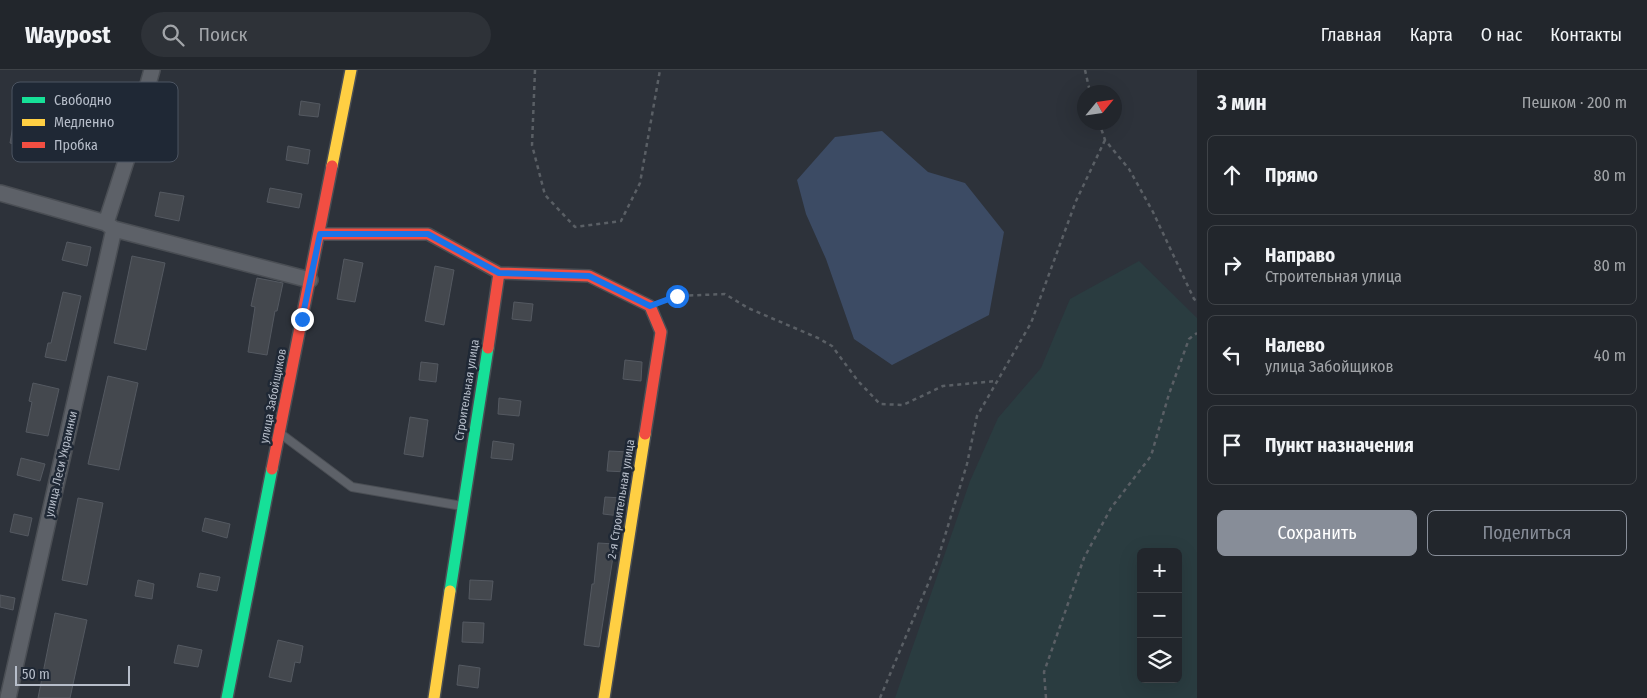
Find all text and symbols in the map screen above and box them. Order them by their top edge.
search box [141,12,491,57]
text: Waypost [25,21,111,49]
icon: search [159,21,187,49]
text: Поиск [199,23,247,46]
text: Главная [1321,24,1382,46]
text: Карта [1410,24,1453,46]
text: О нас [1481,24,1522,46]
text: Контакты [1550,24,1622,46]
legend [12,82,178,162]
north arrow [1077,85,1122,130]
text: 3 мин [1217,90,1267,116]
text: Свободно [54,92,112,109]
text: Пешком · 200 m [1522,93,1627,112]
text: Медленно [54,114,114,131]
text: Пробка [54,137,98,154]
icon: ahead [1218,161,1246,189]
text: Прямо [1265,164,1318,187]
text: 80 m [1594,166,1626,185]
text: Направо [1265,244,1335,267]
icon: right [1218,251,1246,279]
text: 80 m [1594,256,1626,275]
text: Строительная улица [1265,267,1402,286]
route start [666,285,689,308]
route end [291,308,314,331]
text: Налево [1265,334,1325,357]
street label: Строительная улица [452,338,482,442]
icon: left [1218,341,1246,369]
text: 40 m [1594,346,1626,365]
street label: улица Забойщиков [257,347,289,445]
text: улица Забойщиков [1265,357,1394,376]
street label: улица Леси Украинки [42,410,80,518]
icon: arrive [1218,431,1246,459]
text: Пункт назначения [1265,434,1414,457]
street label: 2-я Строительная улица [605,438,637,560]
button: Сохранить [1217,510,1417,556]
button: Поделиться [1427,510,1627,556]
map controls [1137,548,1182,683]
button: + [1137,548,1182,593]
button: − [1137,593,1182,638]
button: layers [1137,638,1182,683]
scale bar [15,663,130,686]
text: 50 m [22,666,50,683]

